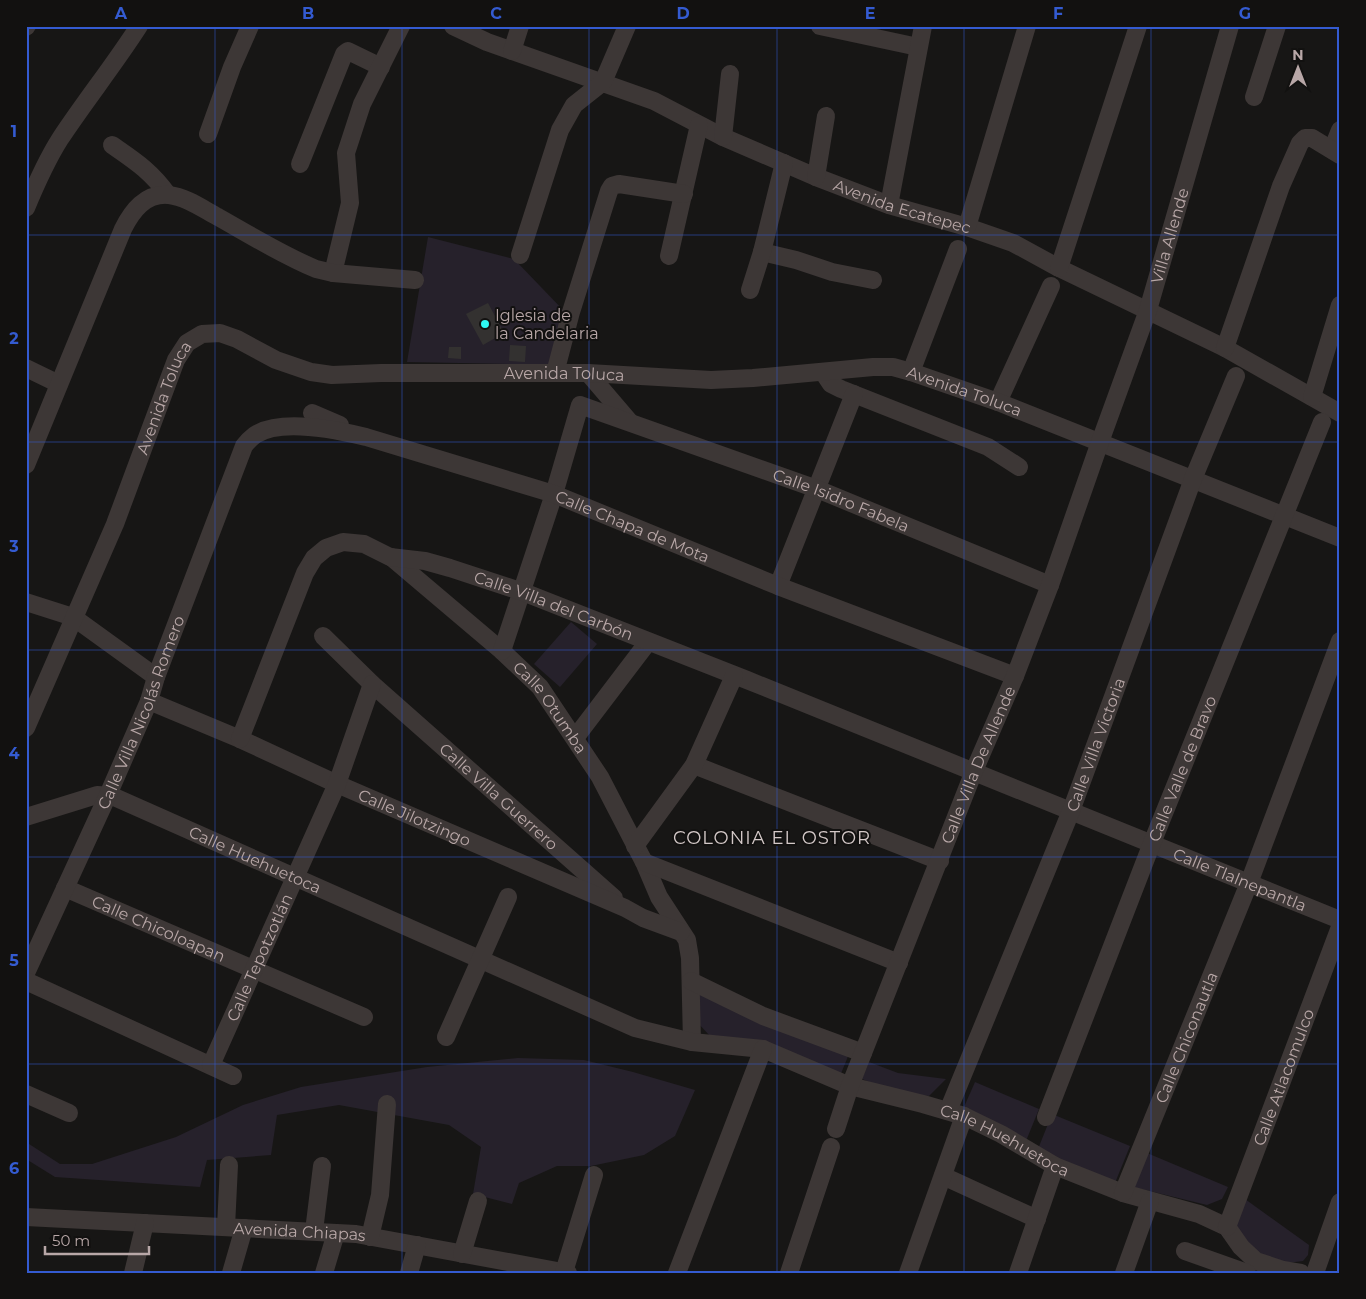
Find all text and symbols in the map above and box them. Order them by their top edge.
text: A [114,4,128,23]
text: B [302,4,314,23]
text: C [490,4,502,23]
text: D [676,4,690,23]
text: E [865,4,875,23]
text: F [1053,4,1063,23]
text: G [1239,4,1251,23]
north arrow [1274,42,1324,92]
text: N [1292,46,1304,64]
text: 1 [11,122,17,141]
street label: Avenida Ecatepec [831,175,973,237]
street label: Villa Allende [1147,186,1192,286]
place label: Iglesia de la Candelaria [495,306,599,343]
marker: Iglesia de la Candelaria [479,318,491,330]
text: 2 [9,329,19,348]
street label: Avenida Toluca [132,337,195,457]
street label: Avenida Toluca [904,362,1025,420]
street label: Avenida Toluca [504,364,625,385]
street label: Calle Isidro Fabela [770,465,912,535]
street label: Calle Chapa de Mota [553,486,712,566]
text: 3 [8,537,19,556]
street label: Calle Villa del Carbón [472,567,636,644]
street label: Calle Villa Nicolás Romero [93,613,188,812]
street label: Calle Otumba [509,657,591,757]
street label: Calle Villa Victoria [1062,675,1129,814]
street label: Calle Villa De Allende [937,683,1019,846]
street label: Calle Valle de Bravo [1144,693,1220,844]
street label: Calle Villa Guerrero [436,739,562,854]
text: 4 [8,744,20,763]
street label: Calle Jilotzingo [355,785,474,850]
street label: Calle Huehuetoca [186,822,324,897]
district label: COLONIA EL OSTOR [673,827,871,849]
street label: Calle Tlalnepantla [1170,844,1309,915]
street label: Calle Chicoloapan [89,891,228,966]
street label: Calle Tepotzotlán [222,891,296,1024]
text: 5 [9,951,19,970]
street label: Calle Chiconautla [1151,969,1221,1106]
street label: Calle Atlacomulco [1249,1006,1318,1148]
street label: Calle Huehuetoca [938,1100,1072,1180]
text: 6 [9,1159,19,1178]
street label: Avenida Chiapas [233,1218,368,1245]
scale bar [45,1224,149,1256]
text: 50 m [52,1231,90,1250]

